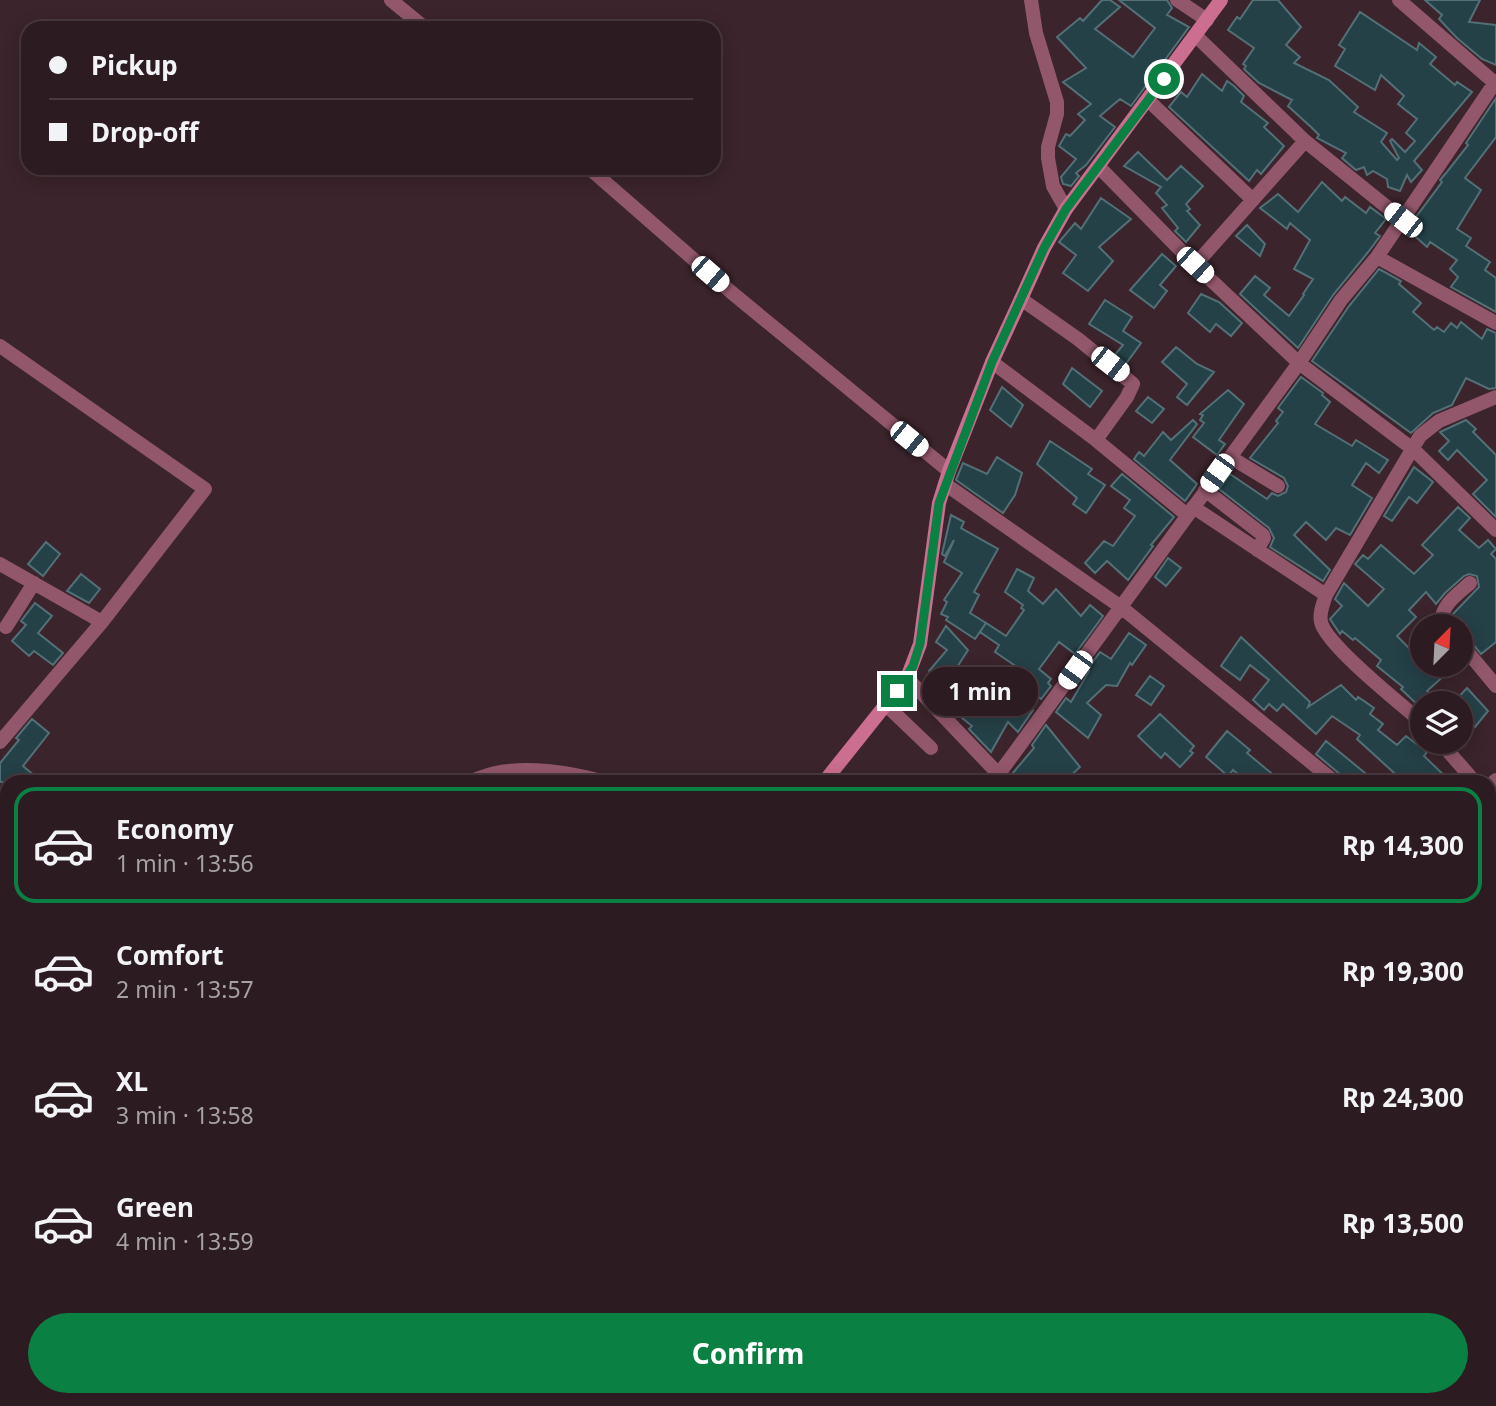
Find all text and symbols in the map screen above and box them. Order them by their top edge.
text: Pickup [91,47,178,83]
route start [1148,63,1180,95]
text: Drop-off [91,114,198,150]
car [1380,199,1427,241]
car [1173,243,1218,287]
car [688,252,733,296]
car [1087,343,1134,385]
car [887,418,932,460]
car [1197,450,1238,496]
north arrow [1410,614,1474,677]
map controls [1410,614,1473,754]
car [1055,647,1096,693]
callout: 1 min [922,666,1037,716]
route end [881,675,913,707]
text: 1 min [948,675,1012,707]
button: layers [1410,691,1473,754]
text: Economy [116,811,234,847]
icon: car [32,814,95,877]
text: Rp 14,300 [1342,827,1464,863]
text: 1 min · 13:56 [116,847,254,879]
text: Comfort [116,937,224,973]
icon: car [32,940,95,1003]
text: Rp 19,300 [1342,953,1464,989]
text: 2 min · 13:57 [116,973,254,1005]
text: XL [116,1063,148,1099]
icon: car [32,1066,95,1129]
text: Rp 24,300 [1342,1079,1464,1115]
text: 3 min · 13:58 [116,1099,254,1131]
text: Green [116,1189,194,1225]
icon: car [32,1192,95,1255]
text: Rp 13,500 [1342,1205,1464,1241]
text: 4 min · 13:59 [116,1225,254,1257]
button: Confirm [28,1313,1468,1393]

